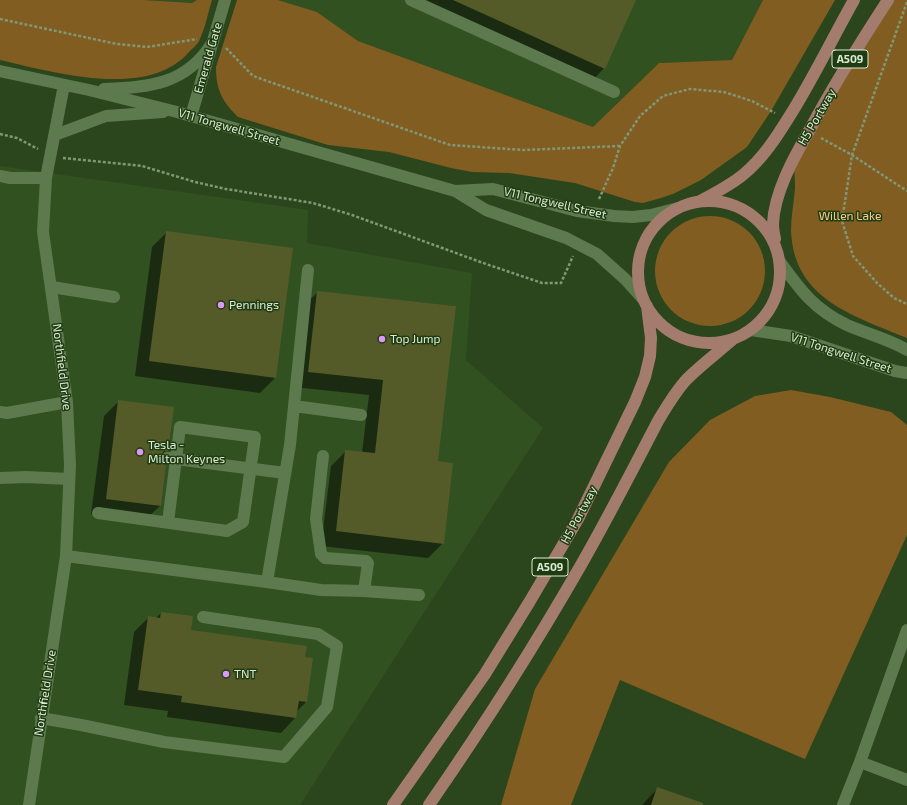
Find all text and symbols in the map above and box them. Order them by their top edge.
street label: Emerald Gate [191,21,225,95]
road number: A509 [832,50,868,68]
street label: H5 Portway [795,86,839,148]
street label: V11 Tongwell Street [177,106,281,148]
street label: V11 Tongwell Street [502,184,608,222]
park label: Willen Lake [819,209,881,223]
place label: Pennings [229,298,279,312]
marker: Pennings [216,300,226,310]
street label: Northfield Drive [50,323,74,411]
street label: V11 Tongwell Street [789,330,893,376]
place label: Top Jump [390,332,440,346]
marker: Top Jump [377,334,387,344]
place label: Tesla - Milton Keynes [148,438,225,466]
marker: Tesla - Milton Keynes [135,447,145,457]
street label: H5 Portway [558,484,600,546]
road number: A509 [532,558,568,576]
street label: Northfield Drive [31,649,59,737]
place label: TNT [234,667,256,681]
marker: TNT [221,669,231,679]

